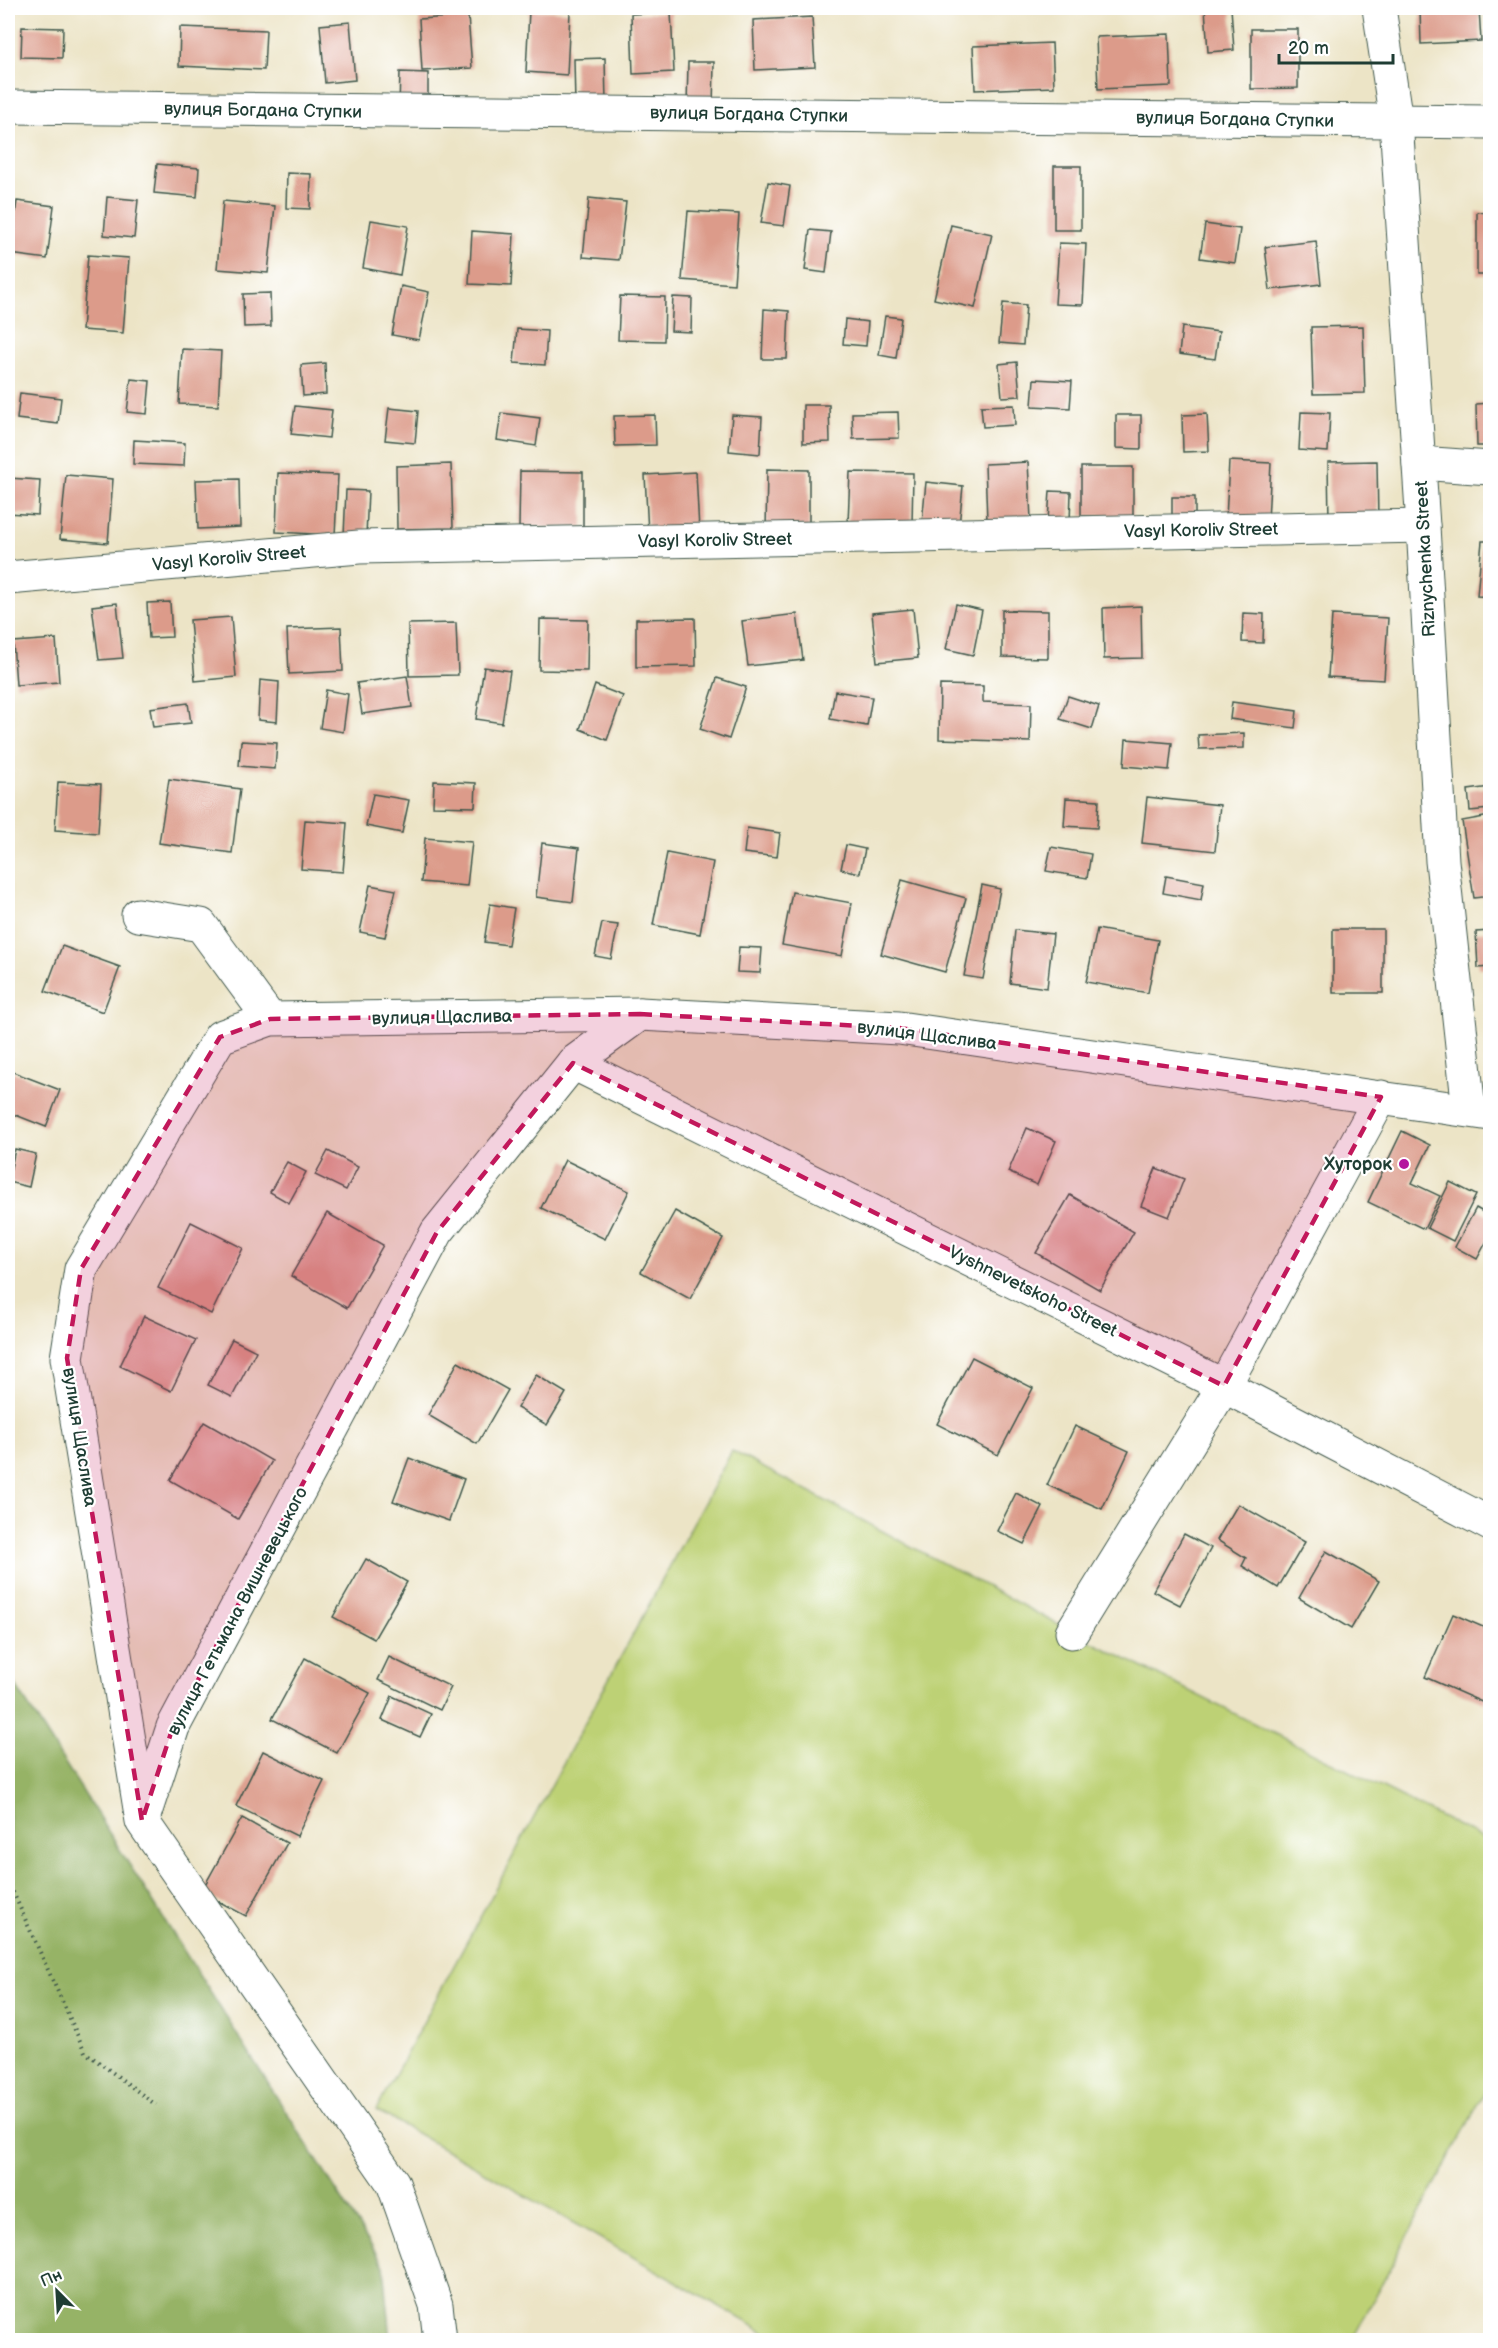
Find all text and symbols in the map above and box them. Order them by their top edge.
scale bar [1279,27,1393,65]
text: 20 m [1288,38,1329,59]
street label: вулиця Богдана Ступки [164,98,362,123]
street label: вулиця Богдана Ступки [650,102,848,127]
street label: вулиця Богдана Ступки [1136,107,1334,132]
street label: Riznychenka Street [1411,480,1440,638]
street label: Vasyl Koroliv Street [1124,519,1279,542]
street label: Vasyl Koroliv Street [638,529,793,552]
street label: Vasyl Koroliv Street [151,541,307,576]
street label: вулиця Щаслива [371,1006,513,1029]
street label: вулиця Щаслива [856,1016,998,1055]
place label: Хуторок [1323,1154,1392,1175]
marker: Хуторок [1397,1157,1411,1171]
street label: Vyshnevetskoho Street [945,1241,1121,1342]
street label: вулиця Щаслива [58,1366,101,1509]
street label: вулиця Гетьмана Вишневецького [163,1484,312,1739]
north arrow [27,2261,87,2321]
text: Пн [38,2266,65,2292]

